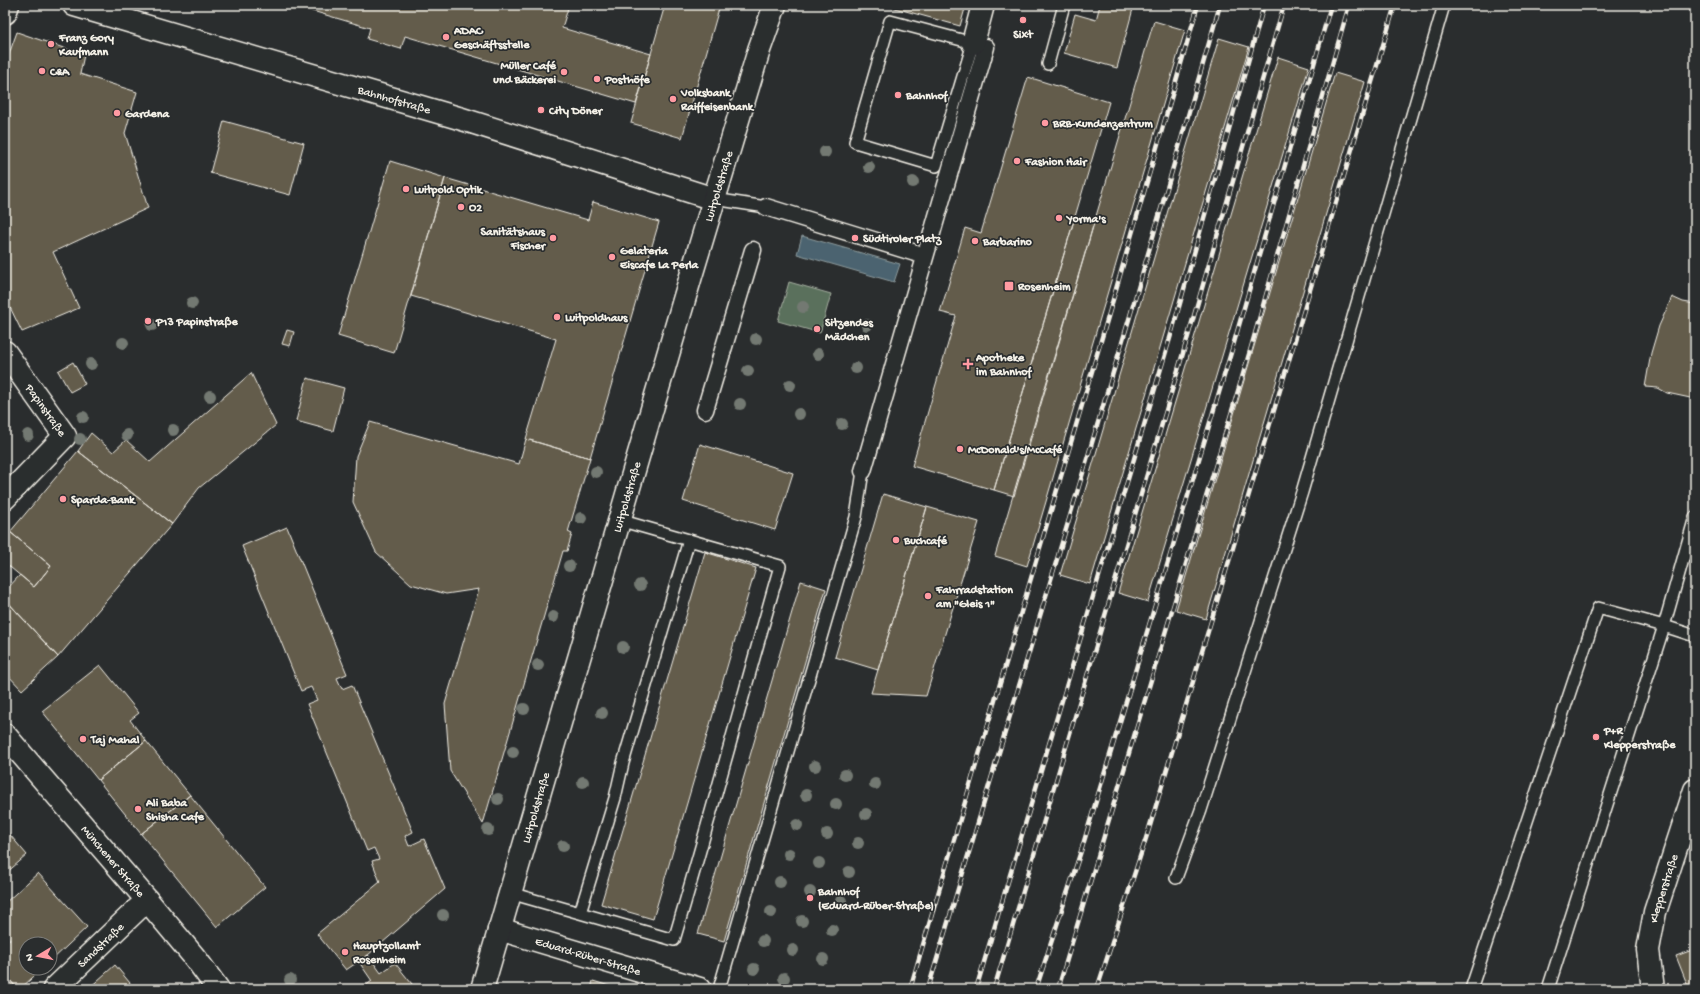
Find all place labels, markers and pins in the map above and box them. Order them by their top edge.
marker: Sixt [1018,15,1028,25]
place label: ADAC Geschäftsstelle [453,25,530,53]
place label: Sixt [1013,29,1034,43]
place label: Franz Gory Kaufmann [58,32,114,60]
marker: ADAC Geschäftsstelle [441,32,451,42]
marker: Franz Gory Kaufmann [46,39,56,49]
place label: Müller Café und Bäckerei [493,60,557,88]
marker: C&A [37,66,47,76]
place label: C&A [49,66,70,80]
marker: Müller Café und Bäckerei [559,67,569,77]
marker: Posthöfe [592,74,602,84]
place label: Posthöfe [604,74,651,88]
place label: Volksbank Raiffeisenbank [680,87,755,115]
marker: Bahnhof [893,90,903,100]
place label: Bahnhof [905,90,949,104]
marker: Volksbank Raiffeisenbank [668,94,678,104]
marker: City Döner [536,105,546,115]
place label: City Döner [548,105,604,119]
marker: Gardena [112,108,122,118]
place label: Gardena [125,108,170,122]
marker: BRB-Kundenzentrum [1040,118,1050,128]
place label: BRB-Kundenzentrum [1052,118,1153,132]
marker: Fashion Hair [1012,156,1022,166]
place label: Fashion Hair [1024,156,1088,170]
marker: Luitpold Optik [401,184,411,194]
place label: Luitpold Optik [414,184,484,198]
marker: O2 [456,202,466,212]
place label: O2 [469,202,482,216]
marker: Yorma's [1054,213,1064,223]
place label: Yorma's [1065,213,1106,227]
place label: Sanitätshaus Fischer [480,226,547,254]
marker: Sanitätshaus Fischer [548,233,558,243]
marker: Südtiroler Platz [850,233,860,243]
place label: Südtiroler Platz [863,233,942,247]
marker: Barbarino [970,236,980,246]
place label: Barbarino [982,236,1033,250]
place label: Gelateria Eiscafe La Perla [619,245,700,273]
marker: Gelateria Eiscafe La Perla [607,252,617,262]
marker: Rosenheim [1003,280,1015,292]
place label: Rosenheim [1017,281,1071,295]
marker: Luitpoldhaus [552,312,562,322]
place label: Luitpoldhaus [565,312,628,326]
marker: P13 Papinstraße [143,316,153,326]
place label: P13 Papinstraße [155,316,239,330]
place label: Sitzendes Mädchen [825,317,873,345]
marker: Sitzendes Mädchen [812,324,822,334]
place label: Apotheke im Bahnhof [975,352,1033,380]
marker: Apotheke im Bahnhof [963,359,973,369]
marker: McDonald's/McCafé [955,444,965,454]
place label: McDonald's/McCafé [968,444,1063,458]
marker: Sparda-Bank [58,494,68,504]
place label: Sparda-Bank [71,494,136,508]
marker: Buchcafé [891,535,901,545]
place label: Buchcafé [903,535,948,549]
place label: Fahrradstation am "Gleis 1" [935,584,1013,612]
marker: Fahrradstation am "Gleis 1" [923,591,933,601]
place label: P+R Klepperstraße [1603,725,1676,753]
marker: P+R Klepperstraße [1591,732,1601,742]
marker: Taj Mahal [78,734,88,744]
place label: Taj Mahal [90,734,140,748]
place label: Ali Baba Shisha Cafe [145,797,205,825]
marker: Ali Baba Shisha Cafe [133,804,143,814]
place label: Bahnhof (Eduard-Rüber-Straße) [817,886,934,914]
marker: Bahnhof (Eduard-Rüber-Straße) [805,893,815,903]
place label: Hauptzollamt Rosenheim [352,940,421,968]
marker: Hauptzollamt Rosenheim [340,947,350,957]

